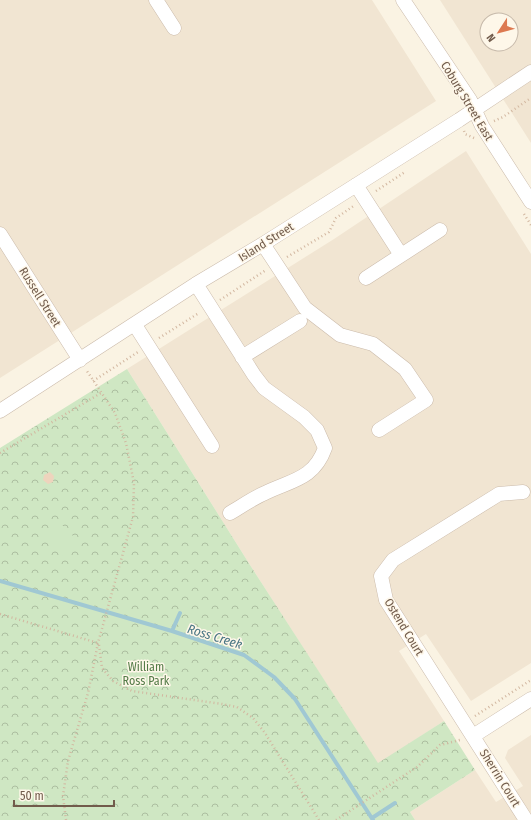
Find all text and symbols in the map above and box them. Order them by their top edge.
north arrow [479,12,519,52]
text: N [484,31,499,44]
street label: Coburg Street East [438,59,496,143]
street label: Island Street [236,220,296,264]
street label: Russell Street [16,265,64,329]
street label: Ostend Court [381,596,427,658]
water label: Ross Creek [186,621,245,652]
park label: William Ross Park [123,660,170,688]
street label: Sherrin Court [477,747,523,809]
scale bar [14,782,114,808]
text: 50 m [20,789,44,803]

